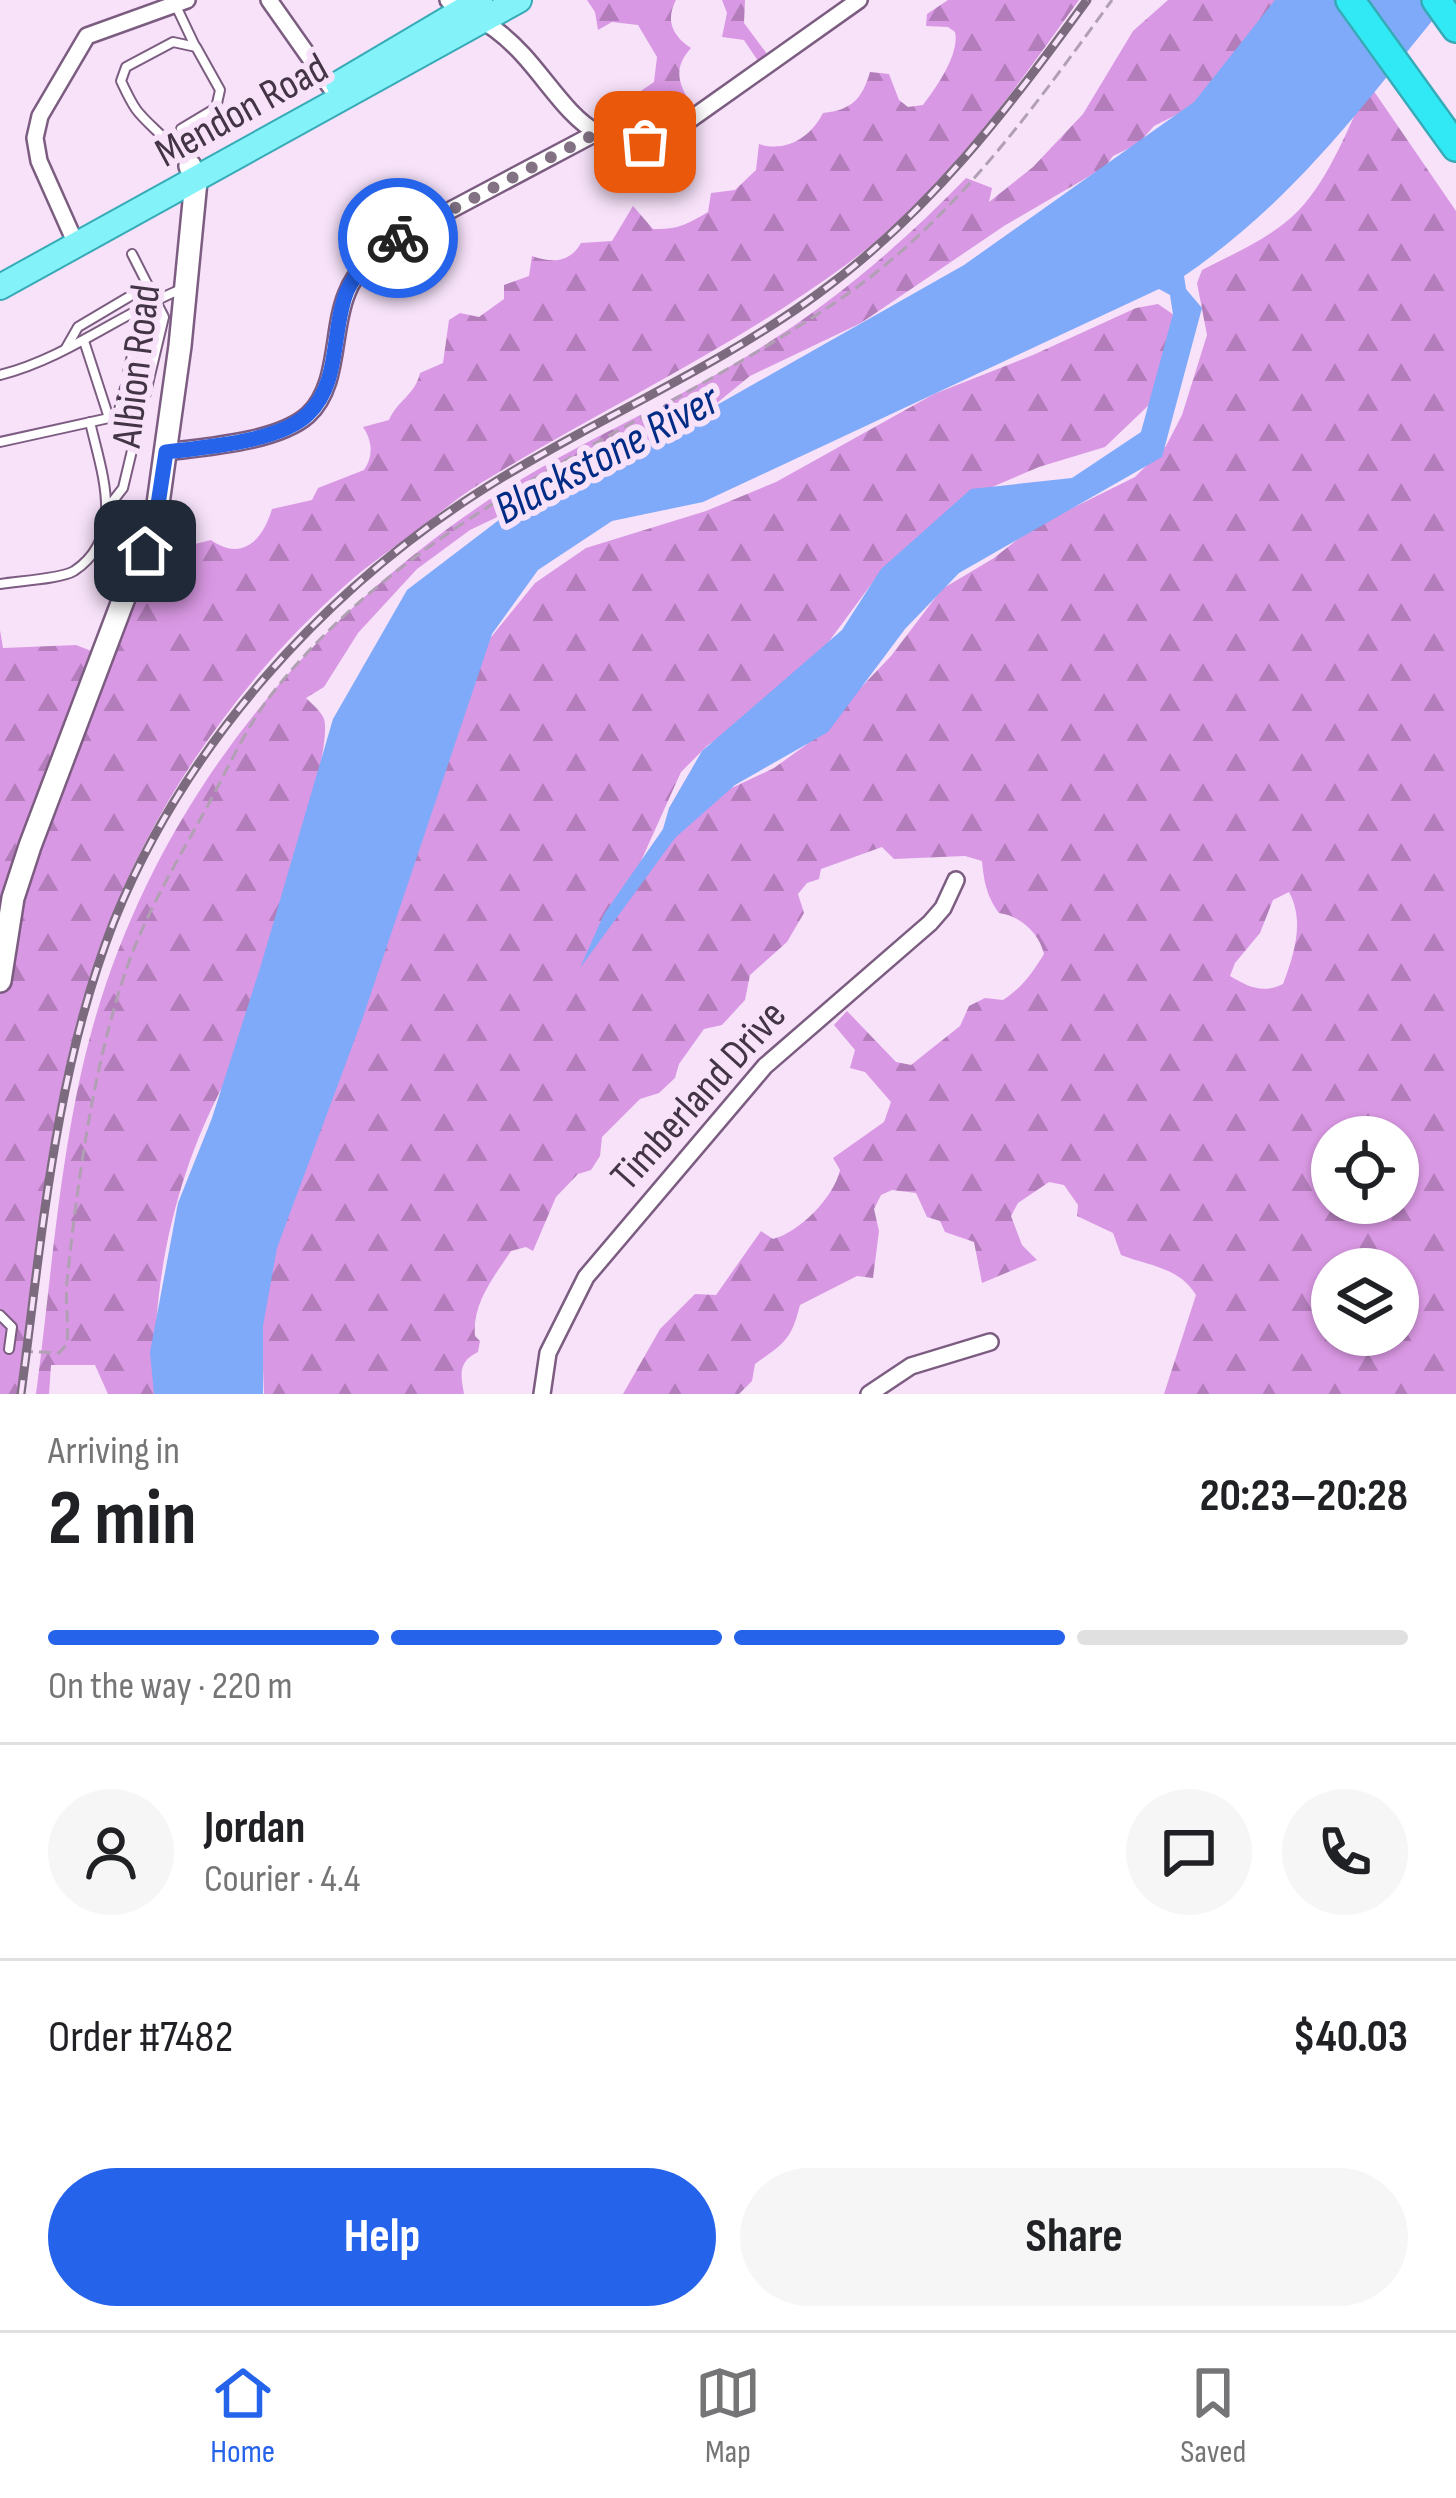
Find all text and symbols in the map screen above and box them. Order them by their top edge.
street label: Mendon Road [147,43,337,179]
pin [594,91,696,193]
icon: bag [612,109,678,175]
courier [338,178,458,298]
icon: bike [365,205,431,271]
street label: Albion Road [102,282,172,451]
water label: Blackstone River [485,372,730,537]
pin [94,500,196,602]
icon: home [112,518,178,584]
street label: Timberland Drive [601,991,797,1201]
map controls [1311,1116,1419,1356]
button: locate [1311,1116,1419,1224]
button: layers [1311,1248,1419,1356]
text: Arriving in [48,1428,180,1475]
text: 20:23–20:28 [1200,1469,1408,1524]
text: 2 min [48,1473,197,1566]
text: On the way · 220 m [48,1663,293,1710]
button: person [48,1789,174,1915]
button: chat [1126,1789,1252,1915]
button: phone [1282,1789,1408,1915]
text: Jordan [204,1801,305,1856]
text: Courier · 4.4 [204,1856,360,1903]
text: Order #7482 [48,2010,233,2065]
text: $40.03 [1293,2010,1408,2065]
button: Help [48,2168,716,2306]
button: Share [740,2168,1408,2306]
tab: Home [210,2360,276,2472]
tab: Map [695,2360,761,2472]
tab: Saved [1180,2360,1246,2472]

